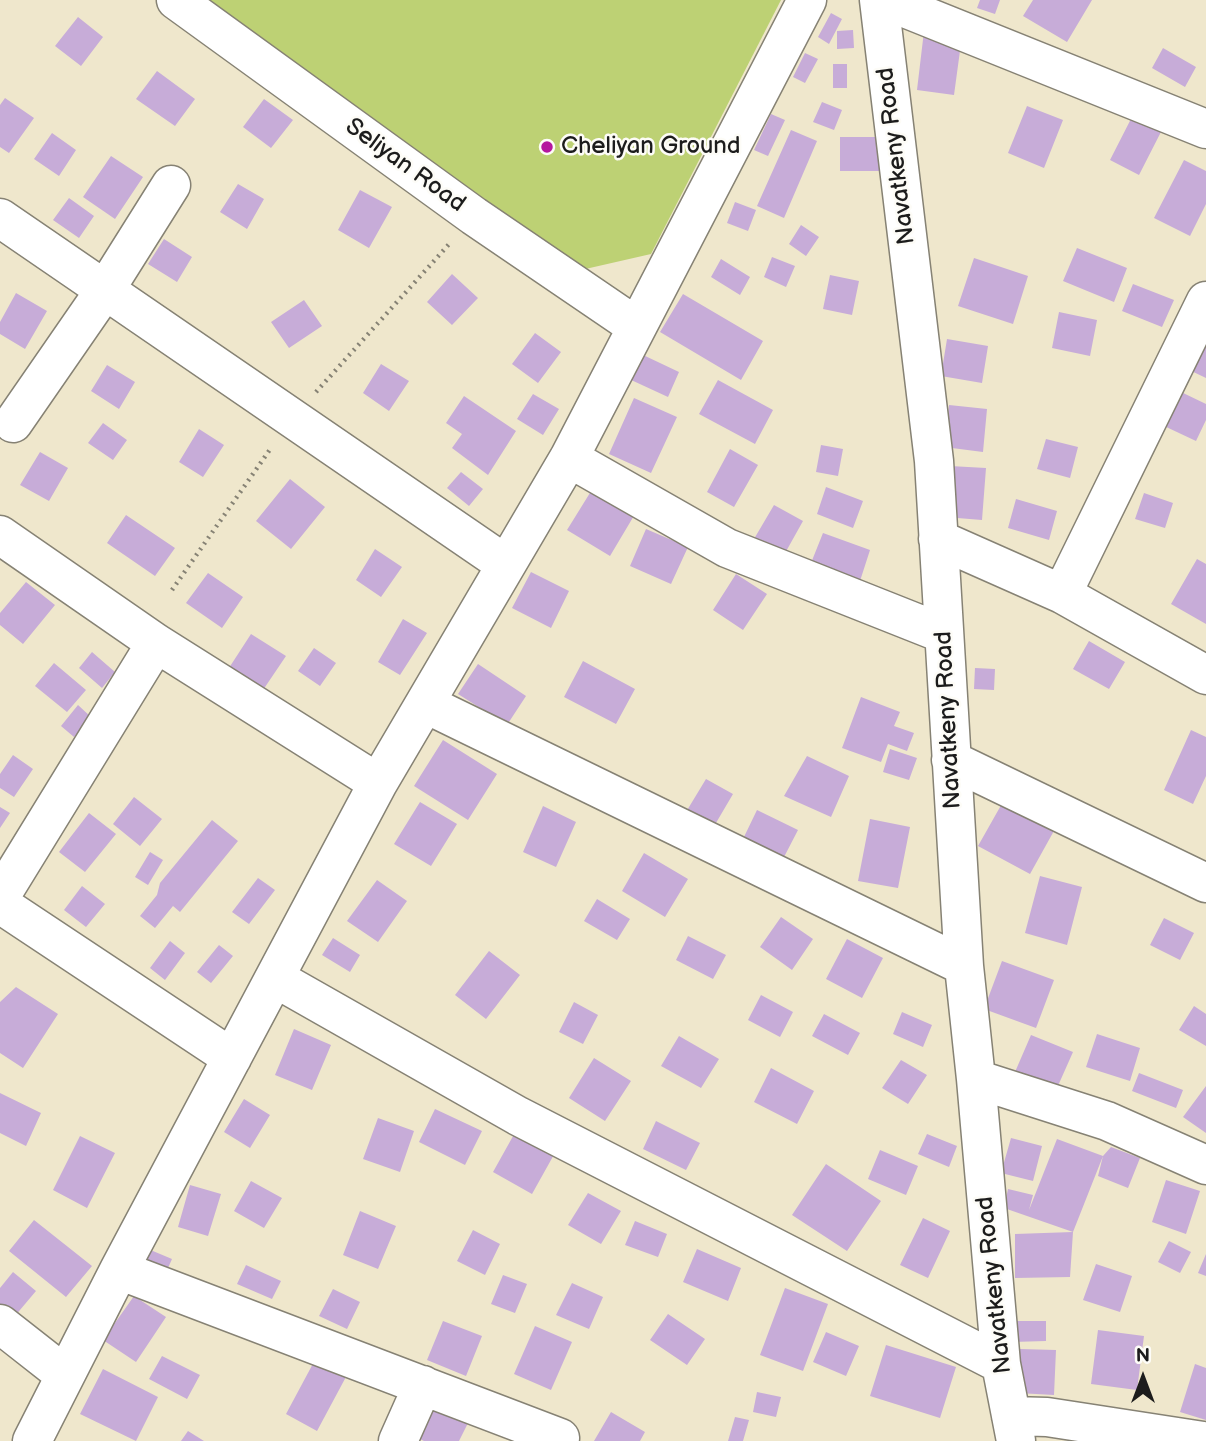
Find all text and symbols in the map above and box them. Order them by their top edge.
street label: Navatkeny Road [872,66,922,246]
street label: Seliyan Road [339,113,471,219]
place label: Cheliyan Ground [561,133,741,161]
marker: Cheliyan Ground [539,139,555,155]
street label: Navatkeny Road [930,630,968,810]
street label: Navatkeny Road [971,1195,1019,1375]
north arrow [1108,1343,1178,1413]
text: N [1136,1345,1150,1368]

